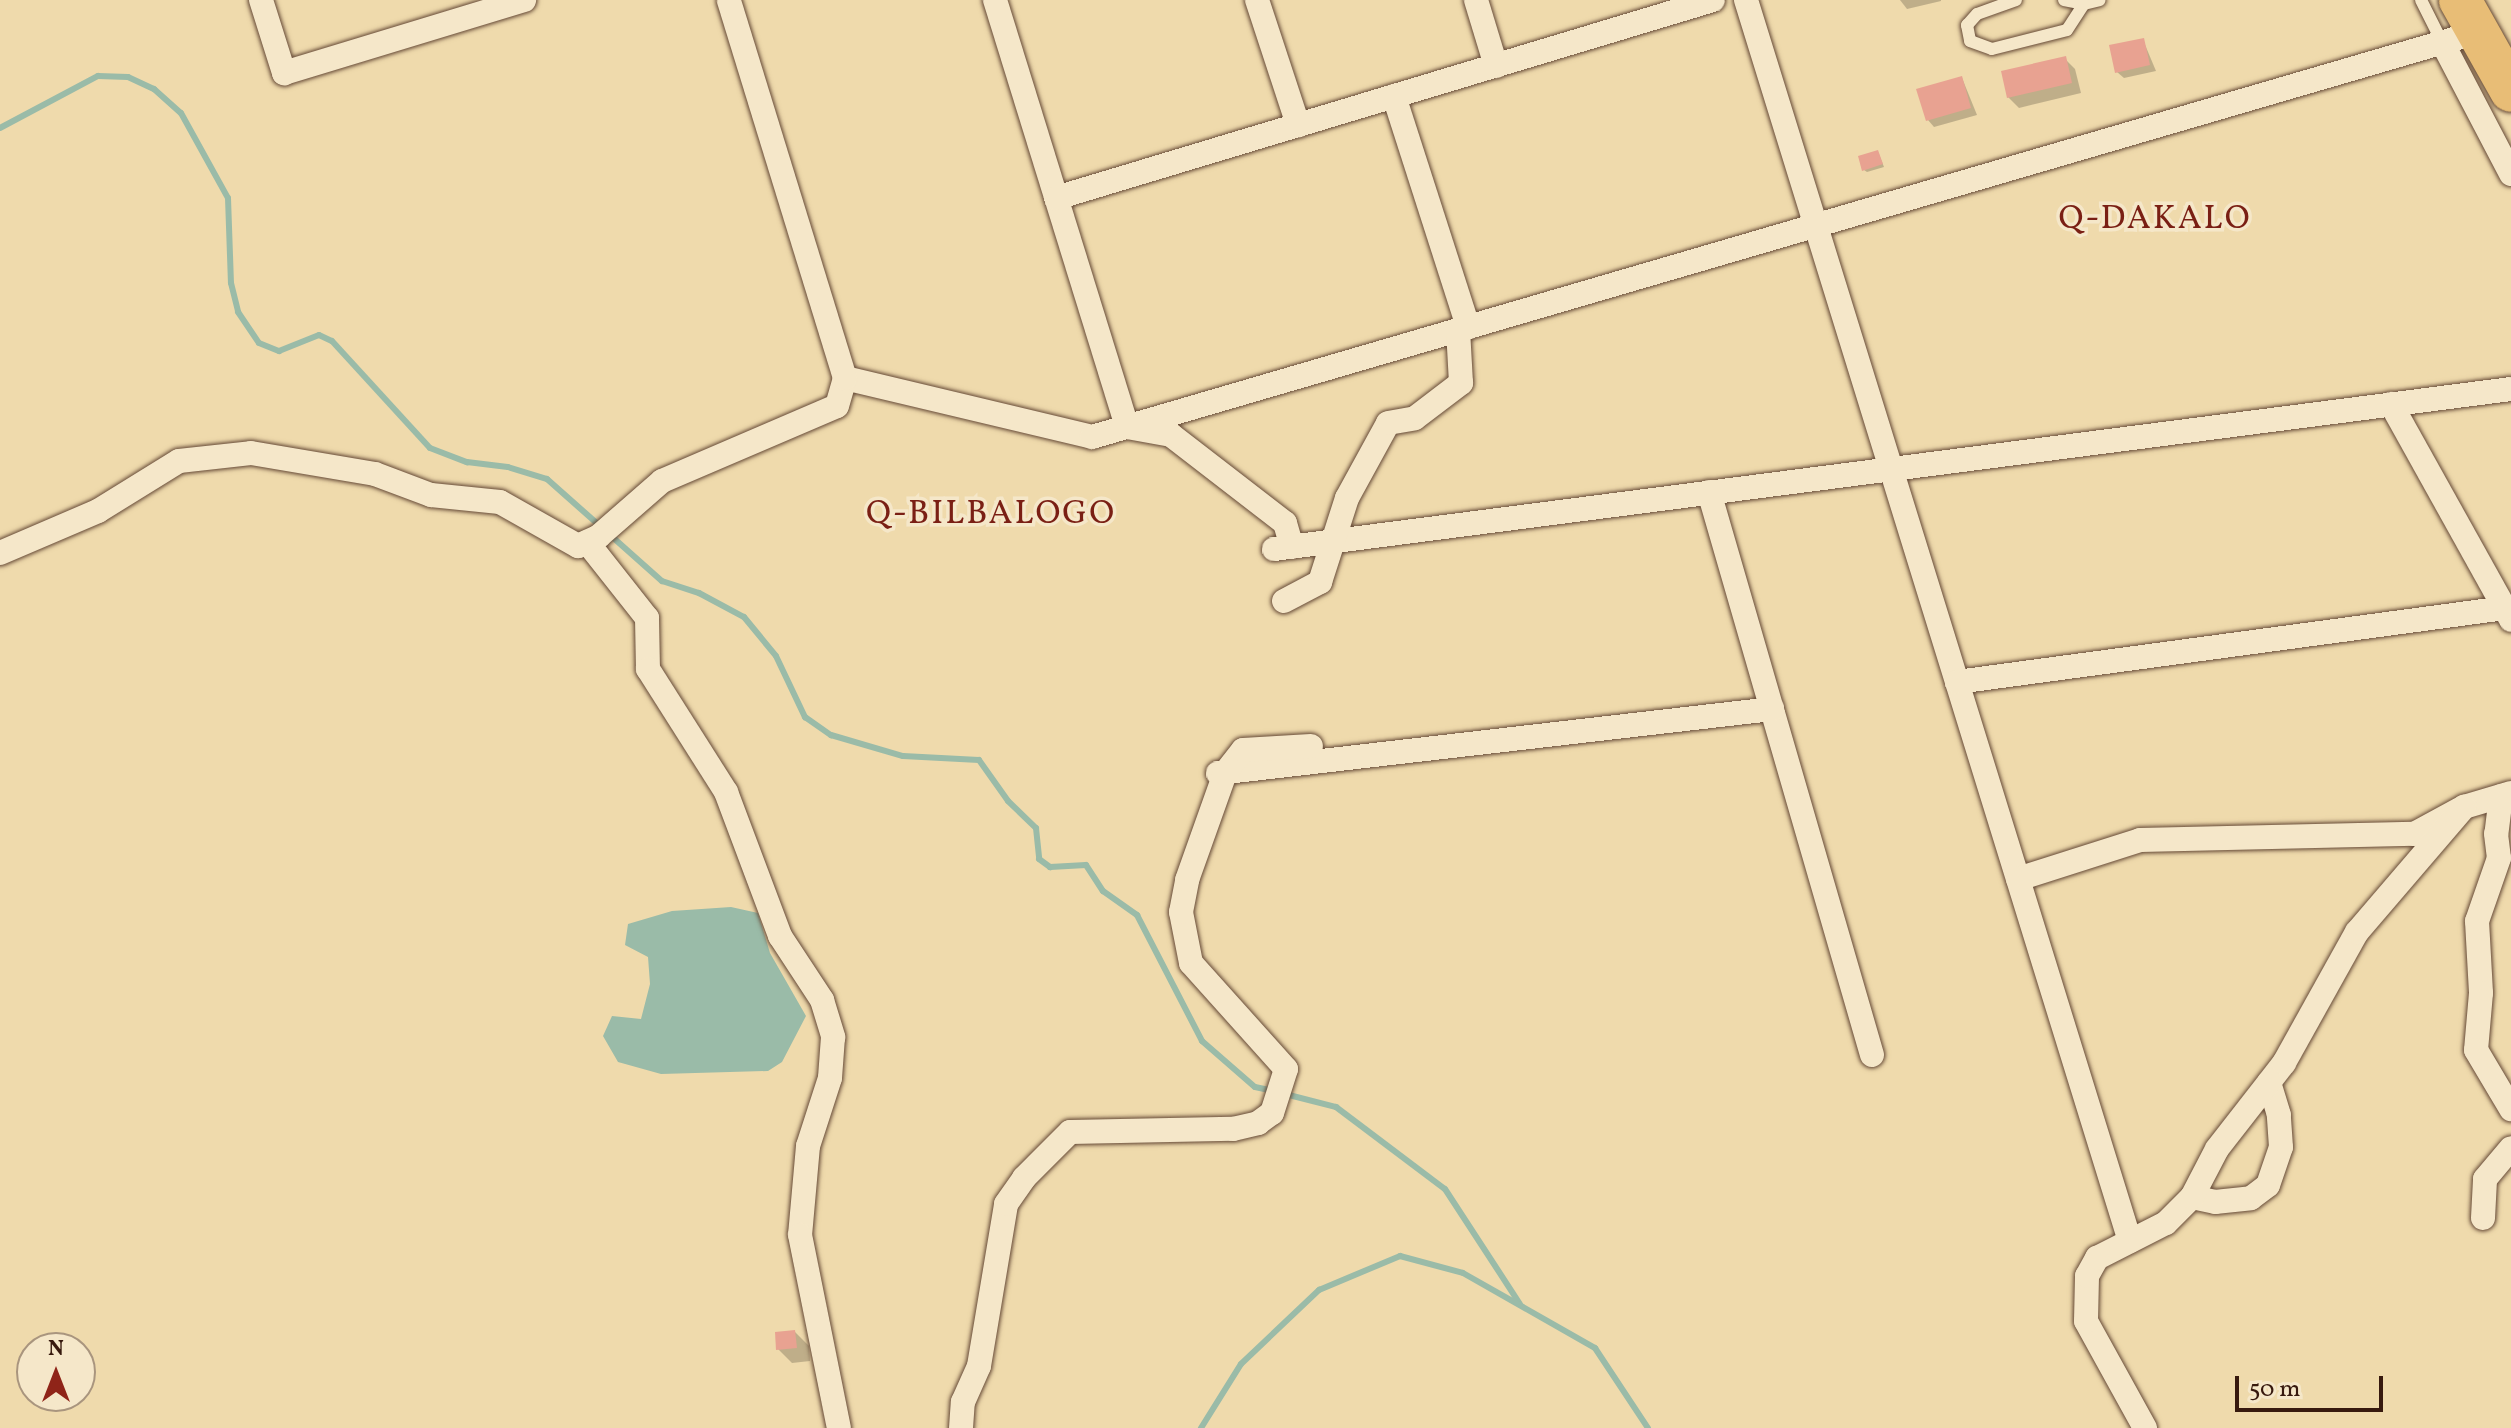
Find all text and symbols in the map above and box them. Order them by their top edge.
district label: Q-DAKALO [2058,200,2252,240]
district label: Q-BILBALOGO [866,495,1116,535]
north arrow [16,1332,96,1412]
text: N [48,1334,64,1365]
scale bar [2239,1360,2387,1410]
text: 50 m [2249,1373,2301,1407]

